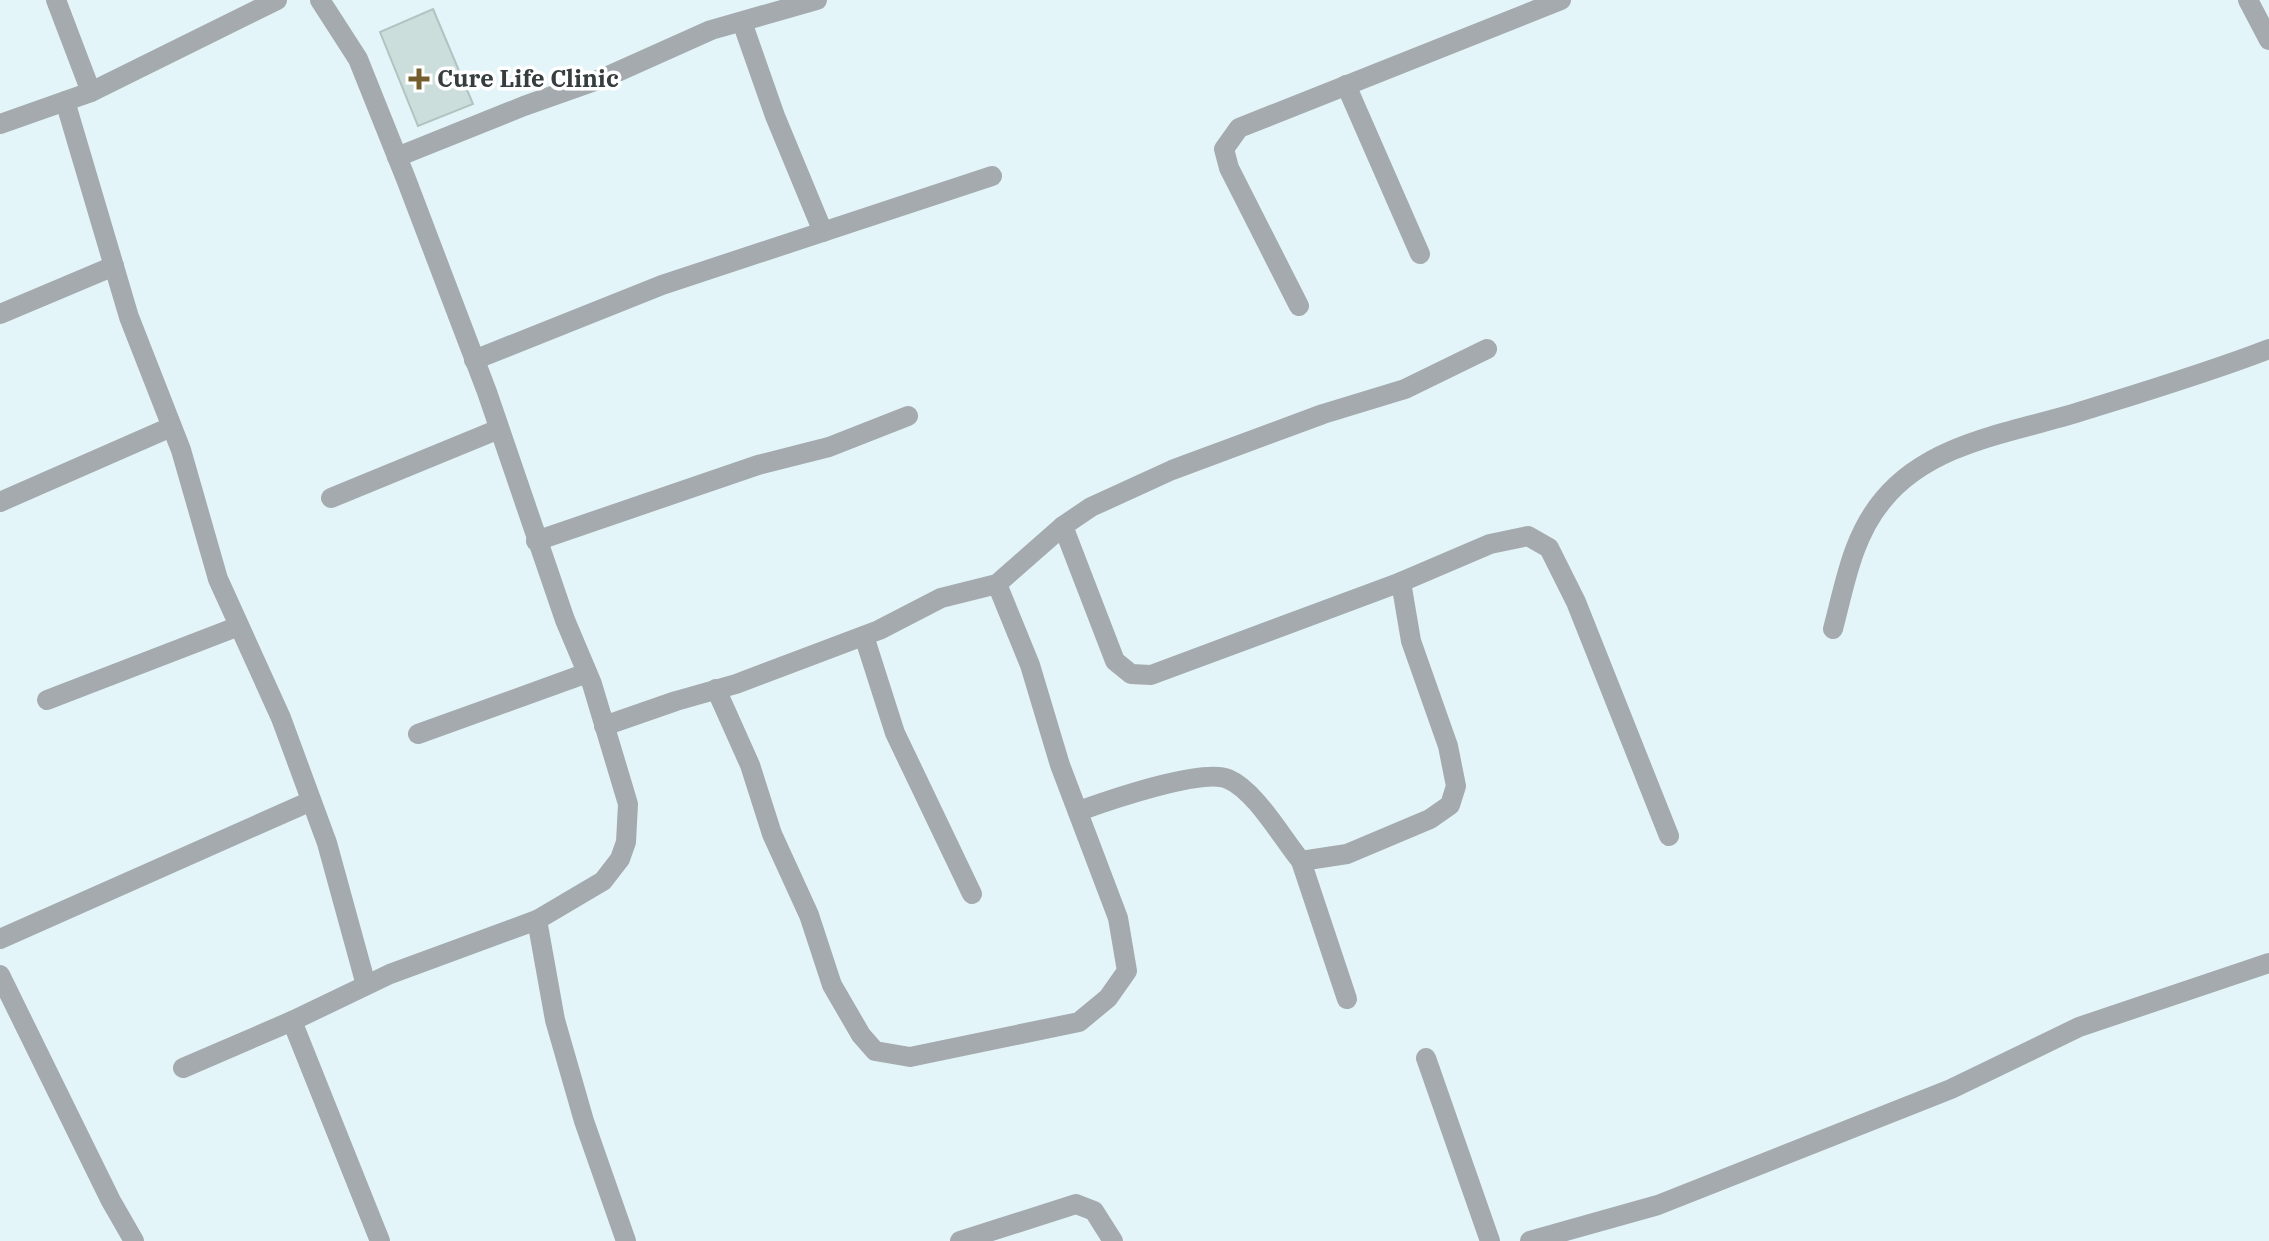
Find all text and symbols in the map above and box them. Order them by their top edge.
place label: Cure Life Clinic [437,62,619,94]
marker: Cure Life Clinic [408,68,430,90]

